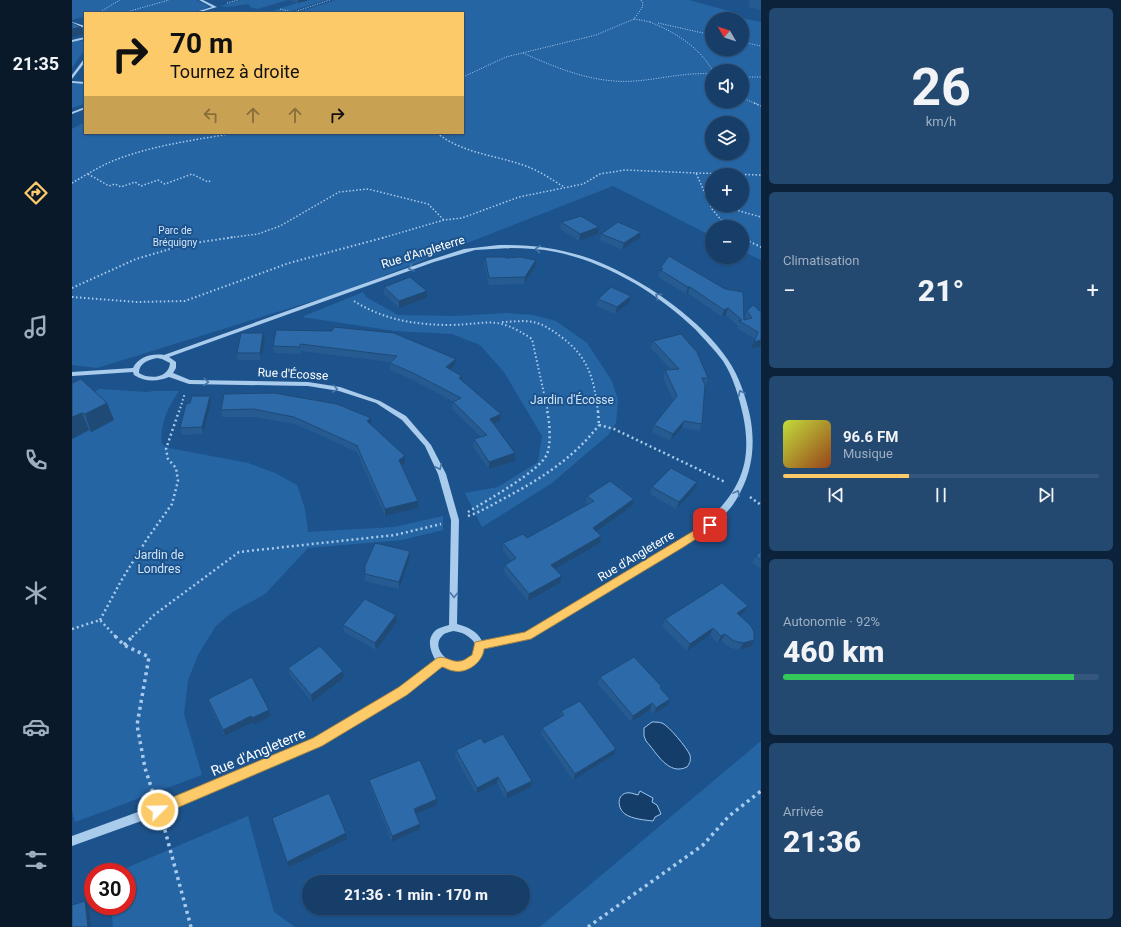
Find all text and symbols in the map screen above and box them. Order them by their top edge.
north arrow [705,12,749,56]
map controls [705,12,749,264]
text: 70 m [170,27,233,60]
icon: right [104,28,156,80]
text: 21:35 [13,53,59,74]
text: 26 [911,57,971,118]
text: Tournez à droite [170,61,299,82]
button: sound [705,64,749,108]
icon: left [200,104,222,126]
icon: ahead [242,104,264,126]
icon: ahead [284,104,306,126]
icon: right [326,104,348,126]
text: km/h [926,114,956,129]
button: layers [705,116,749,160]
button: + [705,168,749,212]
icon: directions [22,179,50,207]
button: − [705,220,749,264]
park label: Parc de Bréquigny [153,225,197,248]
street label: Rue d'Angleterre [380,233,466,271]
one-way arrow [535,245,541,254]
text: Climatisation [783,253,859,268]
one-way arrow [408,264,415,272]
text: 21° [918,273,964,308]
text: − [783,278,796,303]
text: + [1087,278,1099,303]
one-way arrow [655,294,662,301]
icon: music [22,313,50,341]
street label: Rue d'Écosse [257,364,329,383]
one-way arrow [203,378,209,386]
one-way arrow [332,384,339,392]
one-way arrow [738,390,746,397]
park label: Jardin d'Écosse [530,392,614,407]
text: 96.6 FM [843,428,898,446]
icon: phone [22,446,50,474]
text: Musique [843,446,893,461]
one-way arrow [434,463,442,471]
icon: previous [825,484,847,506]
icon: pause [930,484,952,506]
icon: next [1035,484,1057,506]
one-way arrow [732,490,740,497]
pin [693,508,727,542]
icon: arrive [699,514,721,536]
street label: Rue d'Angleterre [595,528,677,584]
park label: Jardin de Londres [134,548,184,576]
icon: climate [22,579,50,607]
one-way arrow [450,592,458,598]
text: Autonomie · 92% [783,614,880,629]
text: 460 km [783,634,885,669]
icon: car [22,713,50,741]
street label: Rue d'Angleterre [208,725,308,779]
position arrow [137,789,179,831]
text: Arrivée [783,804,823,819]
text: 21:36 [783,824,861,859]
icon: filters [22,846,50,874]
speed limit sign: 30 [84,863,136,915]
text: 21:36 · 1 min · 170 m [344,886,488,904]

